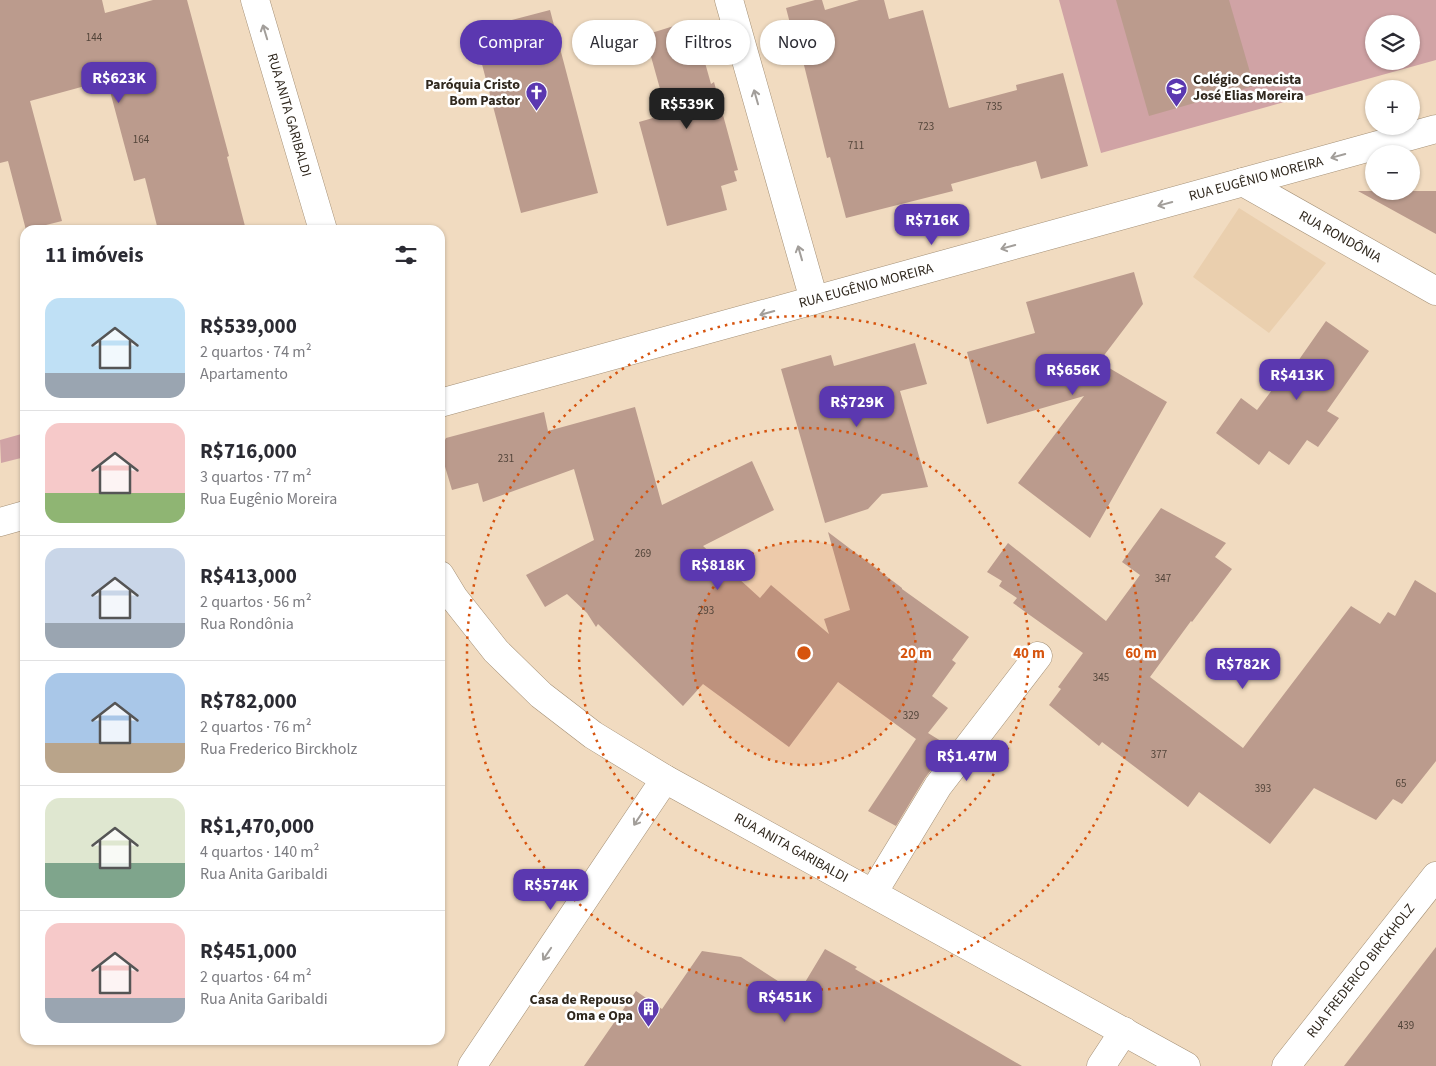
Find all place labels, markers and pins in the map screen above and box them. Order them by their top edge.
pin: R$623K [78,62,160,104]
place label: Colégio Cenecista José Elias Moreira [1193,70,1304,106]
place label: Paróquia Cristo Bom Pastor [425,75,520,111]
school or university icon: Colégio Cenecista José Elias Moreira [1165,76,1189,107]
church icon: Paróquia Cristo Bom Pastor [524,81,548,112]
pin: R$539K [646,88,728,130]
pin: R$716K [891,204,973,246]
pin: R$656K [1032,354,1114,396]
pin: R$413K [1256,358,1338,401]
pin: R$729K [816,386,898,428]
pin: R$818K [677,548,759,591]
centre of rings [795,644,813,662]
pin: R$782K [1202,648,1284,690]
pin: R$1.47M [921,740,1013,782]
pin: R$574K [510,868,592,911]
pin: R$451K [744,980,826,1023]
place label: Casa de Repouso Oma e Opa [530,990,633,1026]
building icon: Casa de Repouso Oma e Opa [637,996,661,1027]

